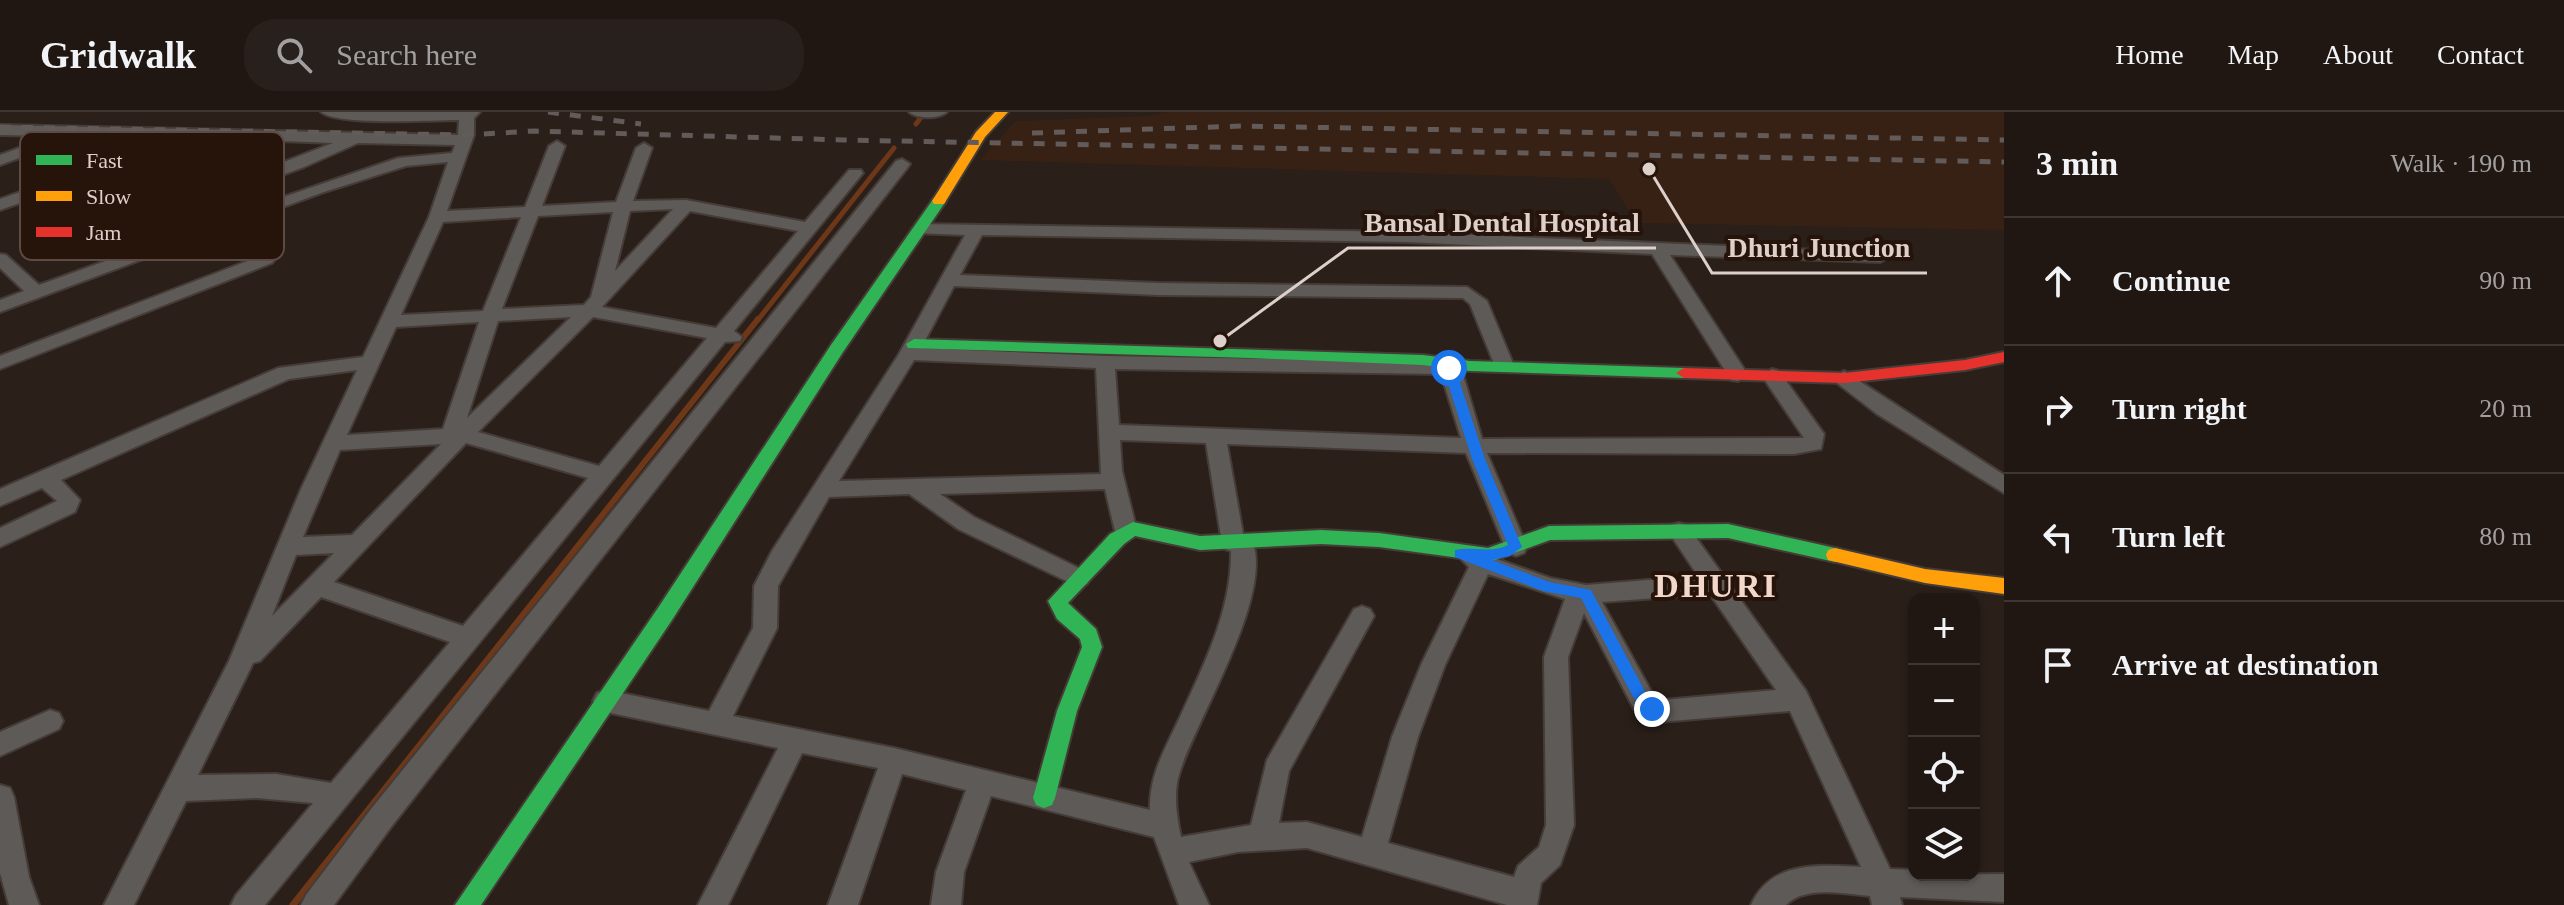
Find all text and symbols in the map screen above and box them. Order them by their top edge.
search box [244,19,804,91]
icon: search [272,33,316,77]
text: Gridwalk [40,34,196,76]
text: Search here [336,38,477,71]
text: Home [2115,39,2184,70]
text: Map [2228,39,2279,70]
text: About [2323,39,2393,70]
text: Contact [2437,39,2524,70]
legend [20,132,284,260]
text: 3 min [2036,145,2118,182]
text: Fast [86,148,123,173]
text: Walk · 190 m [2390,149,2532,178]
text: Slow [86,184,131,209]
callout: Bansal Dental Hospital [1348,196,1656,248]
text: Bansal Dental Hospital [1364,207,1640,238]
text: Jam [86,220,121,245]
callout: Dhuri Junction [1712,221,1927,273]
text: Dhuri Junction [1728,232,1911,263]
icon: ahead [2036,259,2080,303]
text: Continue [2112,264,2230,297]
text: 90 m [2479,266,2532,295]
route start [1431,350,1467,386]
icon: right [2036,387,2080,431]
text: Turn right [2112,392,2247,425]
text: 20 m [2479,394,2532,423]
icon: left [2036,515,2080,559]
text: Turn left [2112,520,2225,553]
text: 80 m [2479,522,2532,551]
district label: DHURI [1654,567,1778,604]
map controls [1908,593,1980,881]
button: + [1908,593,1980,665]
icon: arrive [2036,643,2080,687]
text: Arrive at destination [2112,648,2379,681]
button: − [1908,665,1980,737]
route end [1634,691,1670,727]
button: locate [1908,737,1980,809]
button: layers [1908,809,1980,881]

